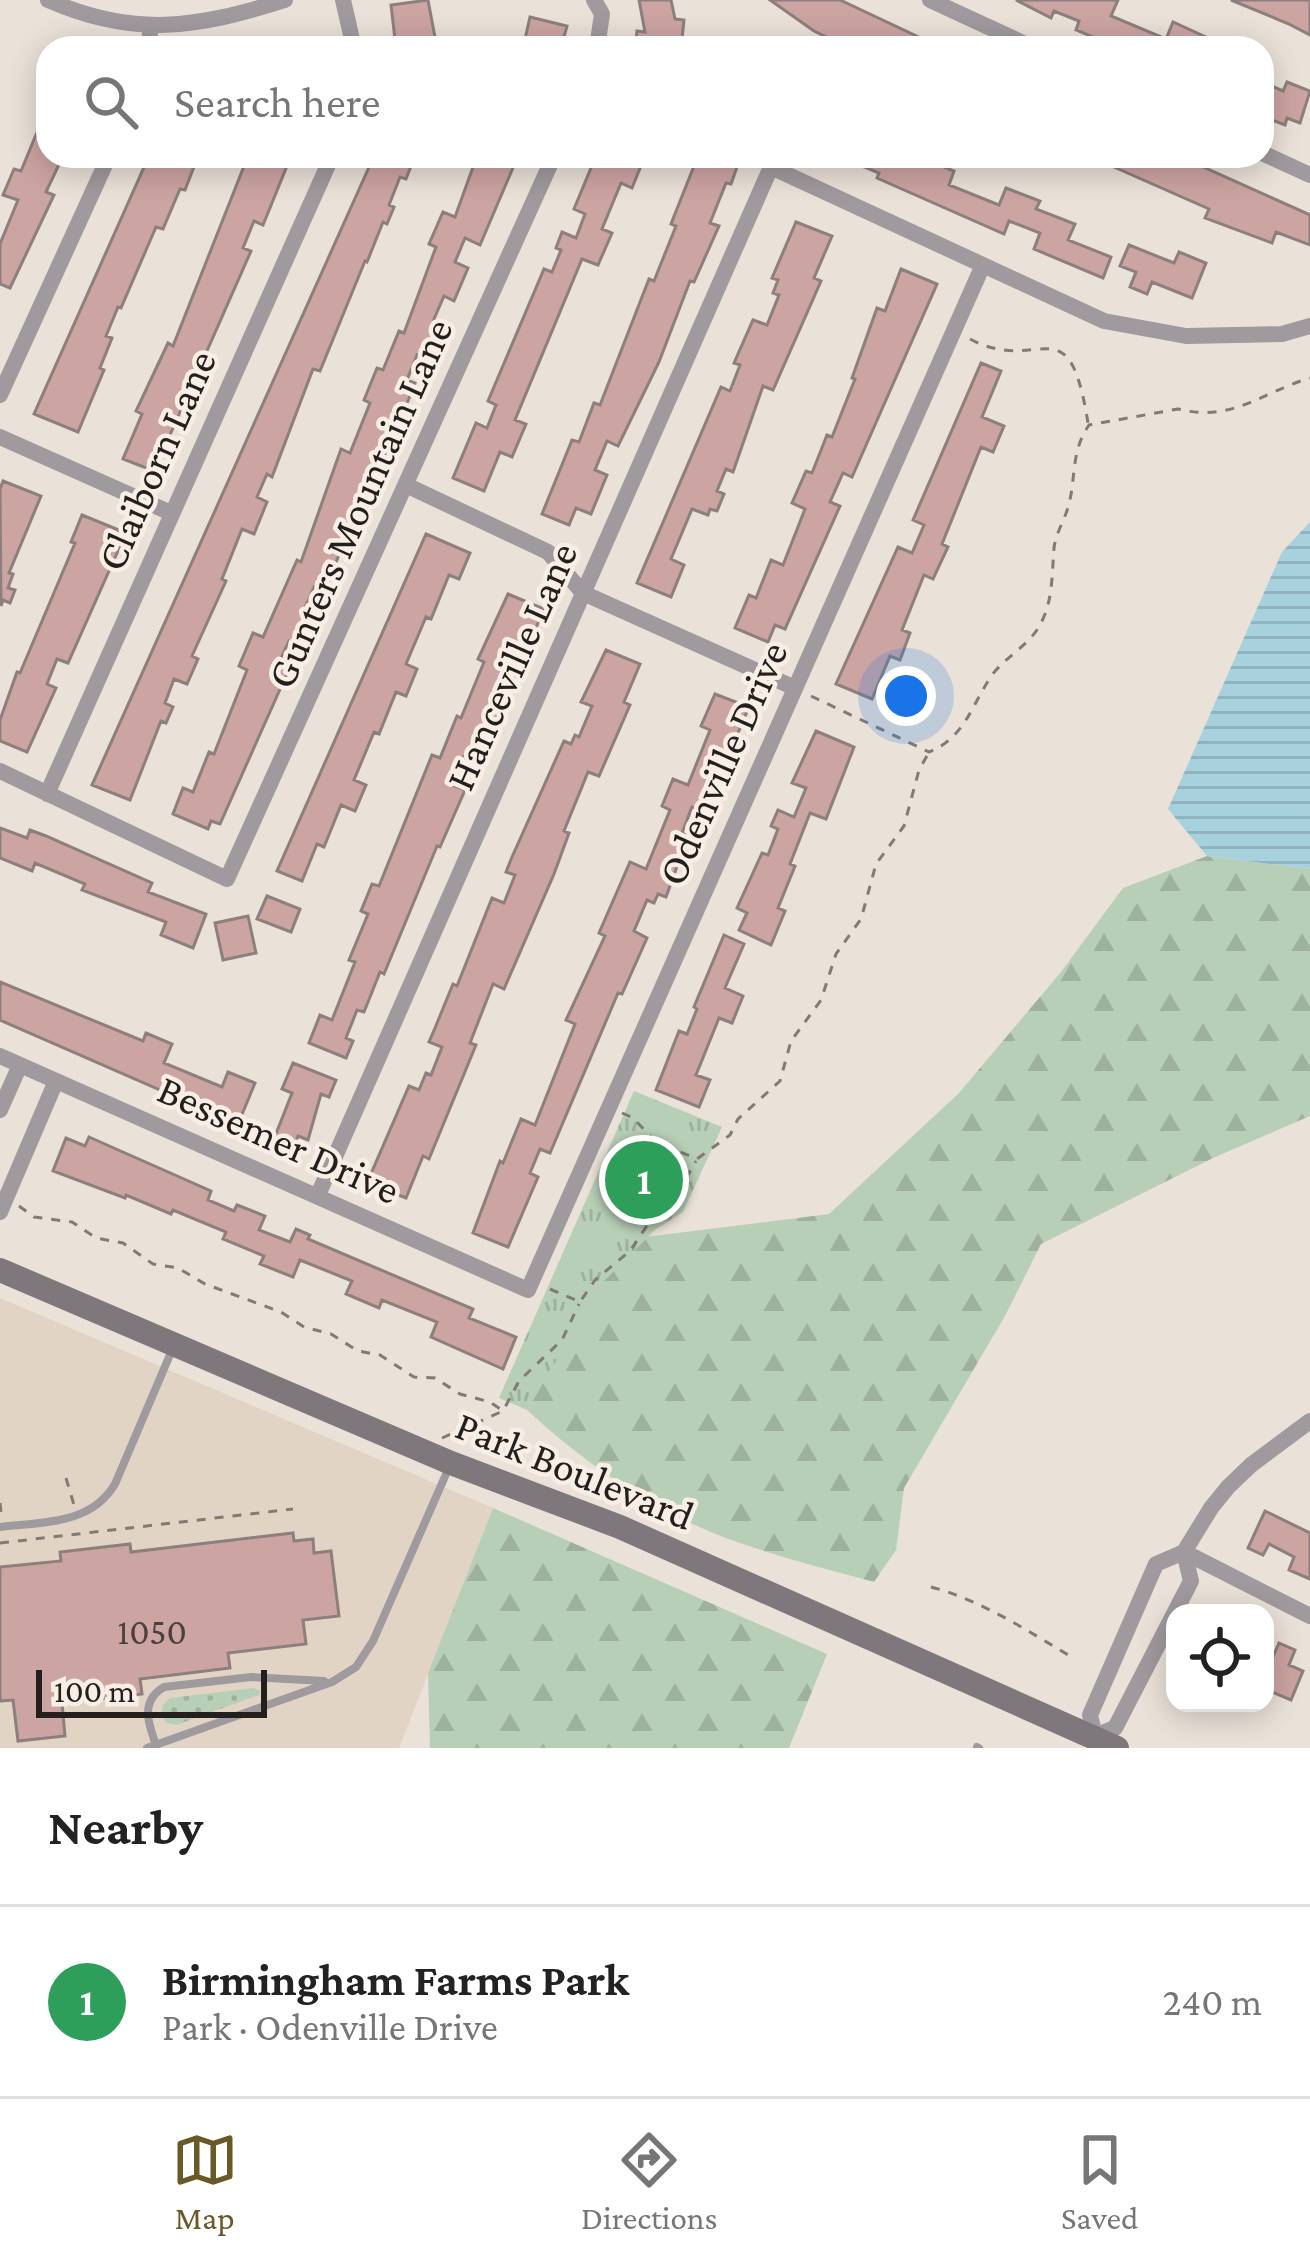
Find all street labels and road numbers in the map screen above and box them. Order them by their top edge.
street label: Gunters Mountain Lane [256,311,462,695]
street label: Claiborn Lane [87,343,225,577]
street label: Hanceville Lane [436,535,586,797]
street label: Odenville Drive [647,634,797,892]
street label: Bessemer Drive [151,1065,407,1213]
street label: Park Boulevard [449,1401,701,1539]

